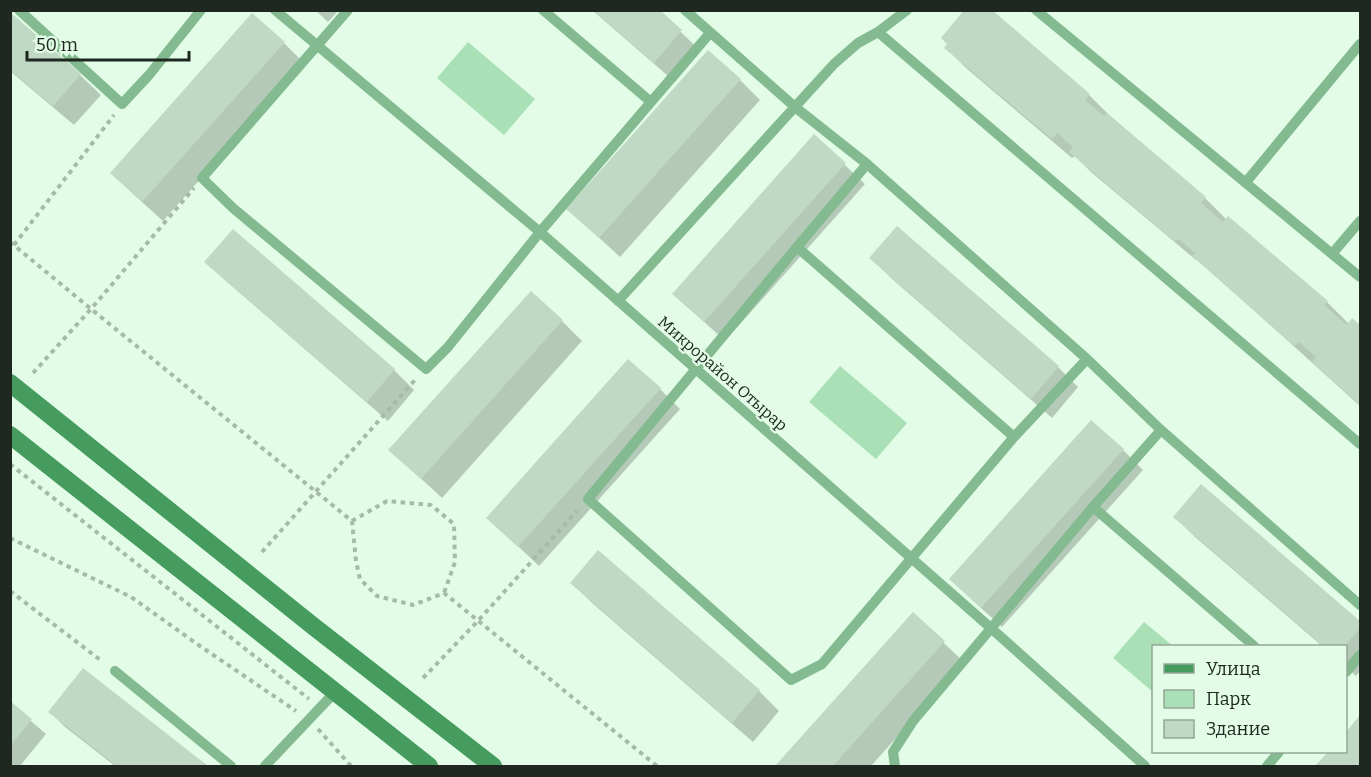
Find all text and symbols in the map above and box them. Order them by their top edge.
scale bar [27,24,189,62]
text: 50 m [36,34,78,56]
street label: Микрорайон Отырар [654,312,791,435]
legend [1152,645,1347,753]
text: Улица [1206,658,1261,680]
text: Парк [1206,688,1251,710]
text: Здание [1206,718,1270,740]

